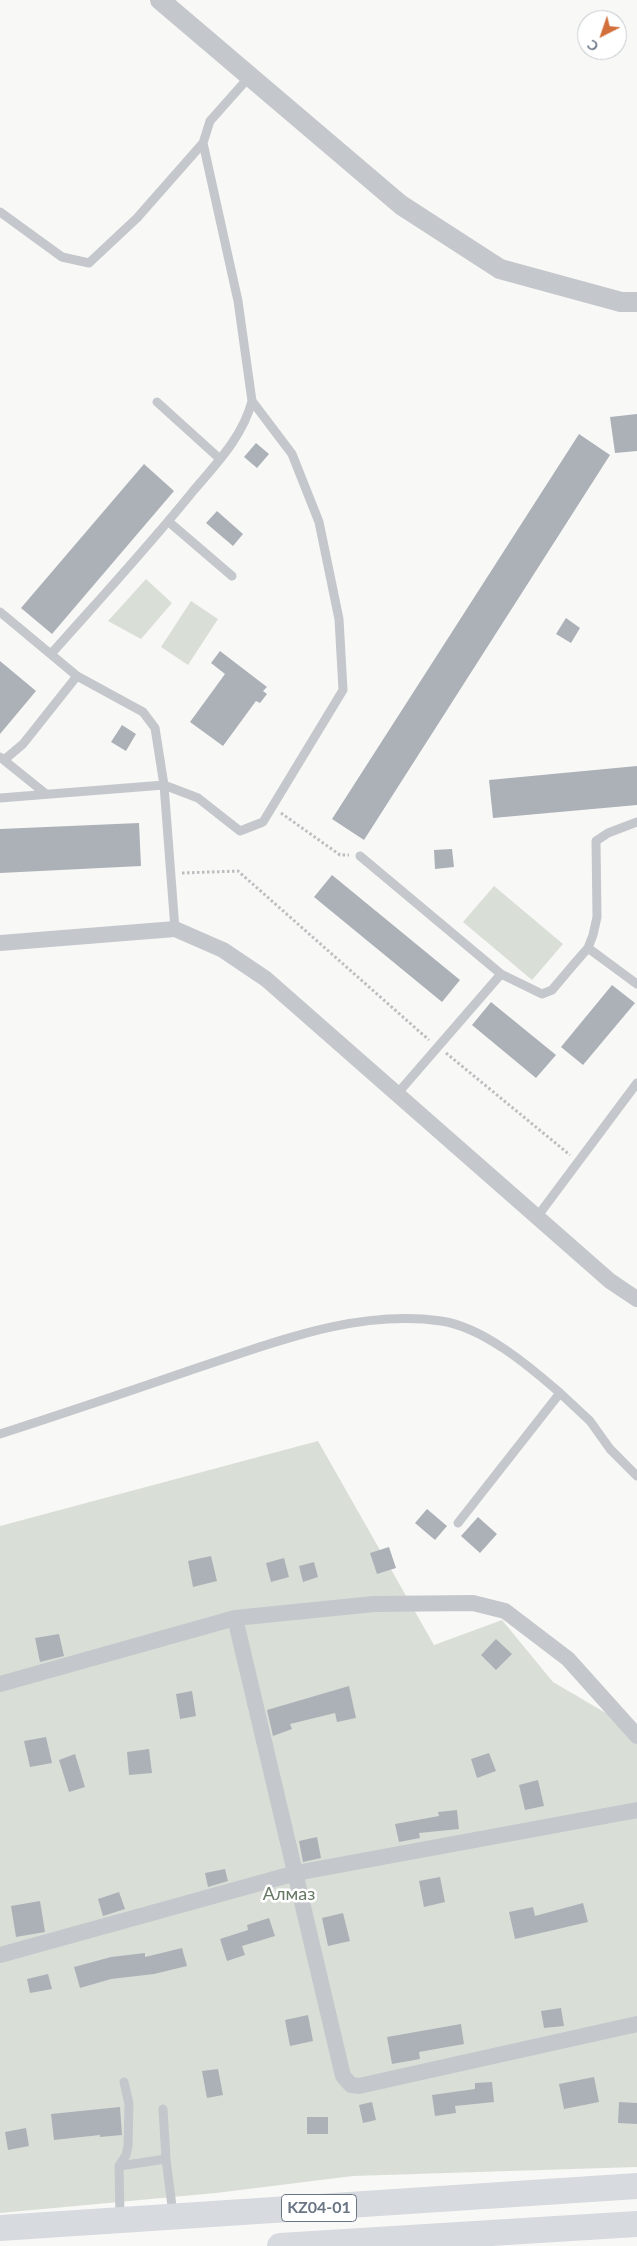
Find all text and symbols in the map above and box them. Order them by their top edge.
north arrow [577,10,627,60]
text: С [583,36,602,55]
park label: Алмаз [263,1883,315,1905]
road number: KZ04-01 [282,2194,356,2222]

